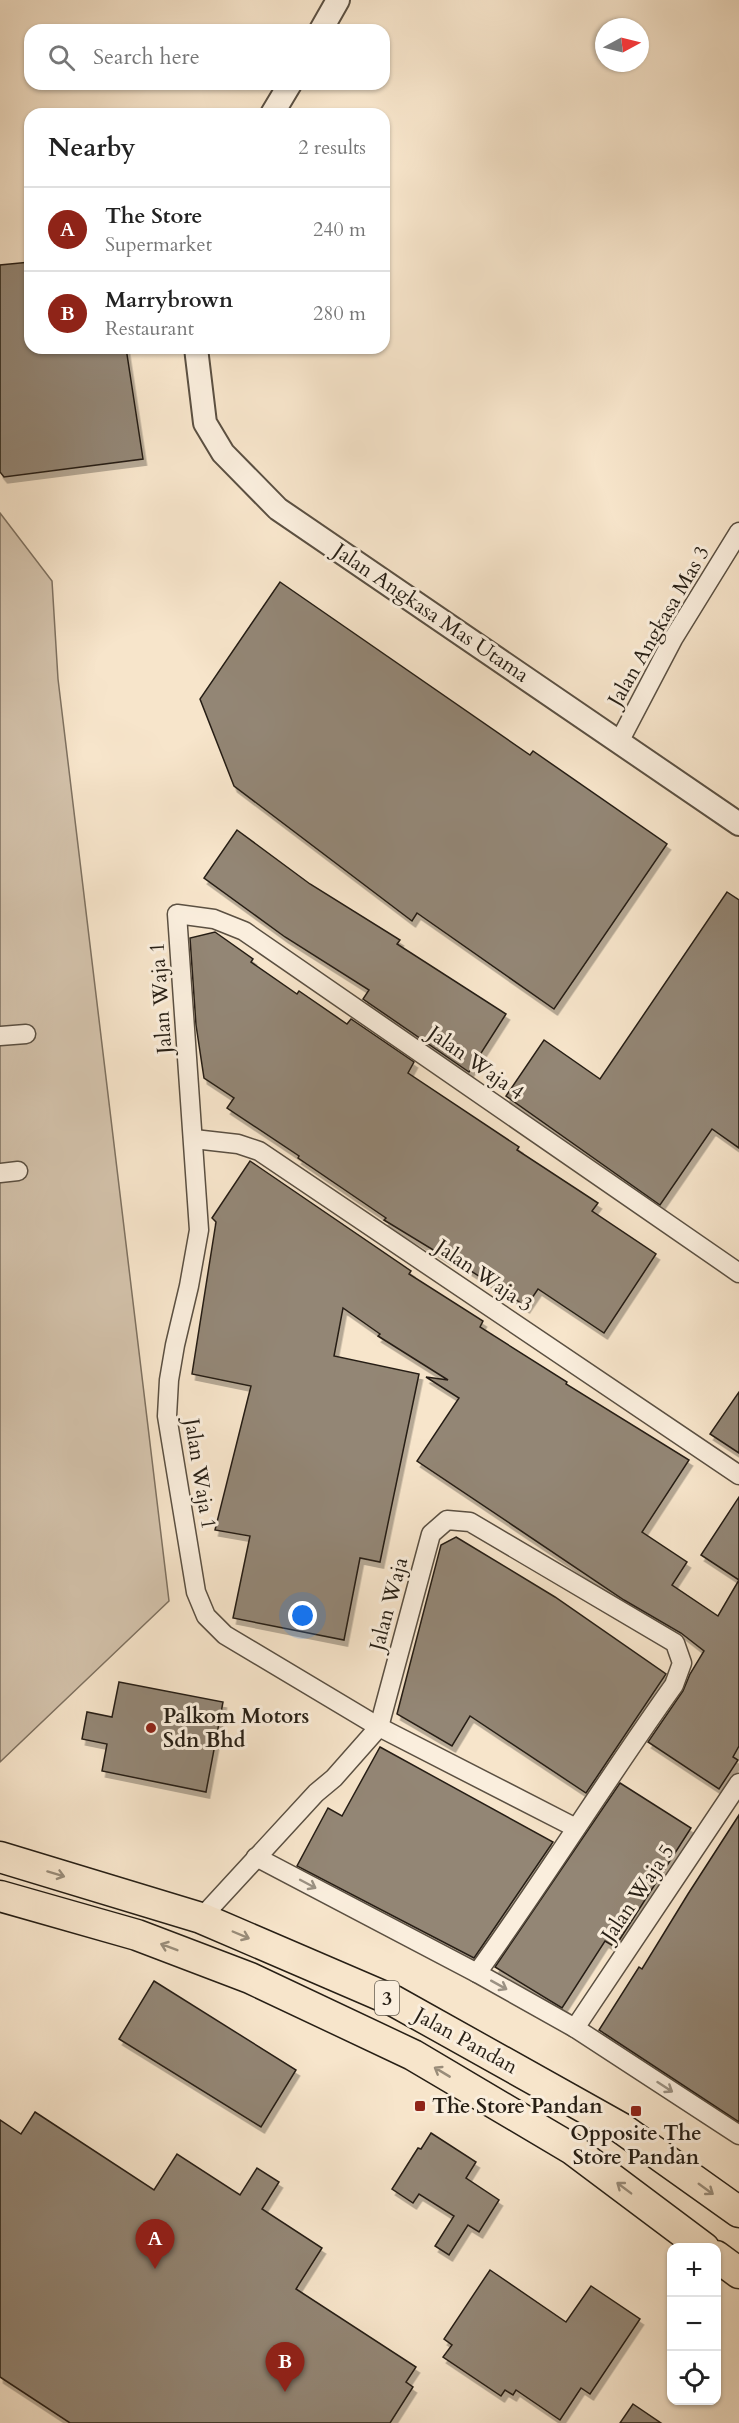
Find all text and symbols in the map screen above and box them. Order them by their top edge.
north arrow [595,18,649,72]
search box [24,24,390,90]
icon: search [45,41,78,74]
text: Search here [93,42,200,72]
text: Nearby [48,130,136,165]
text: 2 results [298,134,366,161]
text: The Store [105,201,202,231]
text: A [60,216,75,243]
text: 240 m [313,216,366,243]
text: Supermarket [105,231,212,258]
text: Marrybrown [105,285,233,315]
text: B [60,300,75,327]
text: 280 m [313,300,366,327]
text: Restaurant [105,315,194,342]
street label: Jalan Angkasa Mas Utama [325,535,534,689]
street label: Jalan Angkasa Mas 3 [600,540,717,714]
street label: Jalan Waja 1 [143,941,180,1058]
street label: Jalan Waja 4 [419,1017,530,1107]
street label: Jalan Waja 3 [427,1231,538,1319]
street label: Jalan Waja 1 [176,1414,223,1532]
street label: Jalan Waja [362,1554,415,1657]
your location [288,1601,317,1630]
place label: Palkom Motors Sdn Bhd [163,1702,309,1755]
marker: Palkom Motors Sdn Bhd [144,1721,158,1735]
street label: Jalan Waja 5 [593,1839,681,1950]
one-way arrow [46,1869,65,1880]
one-way arrow [299,1878,316,1890]
one-way arrow [231,1930,250,1941]
one-way arrow [160,1941,179,1952]
one-way arrow [490,1979,507,1991]
road number: 3 [375,1981,399,2015]
street label: Jalan Pandan [407,1999,523,2081]
one-way arrow [434,2066,451,2078]
one-way arrow [657,2080,674,2093]
place label: The Store Pandan [432,2092,603,2121]
marker: The Store Pandan [413,2099,427,2113]
marker: Opposite The Store Pandan [629,2104,643,2118]
place label: Opposite The Store Pandan [570,2119,702,2172]
one-way arrow [616,2181,632,2194]
one-way arrow [697,2183,713,2195]
pin: A [136,2220,174,2269]
map controls [667,2243,721,2405]
button: + [667,2243,721,2297]
button: − [667,2297,721,2351]
pin: B [266,2342,304,2392]
button: locate [667,2351,721,2405]

